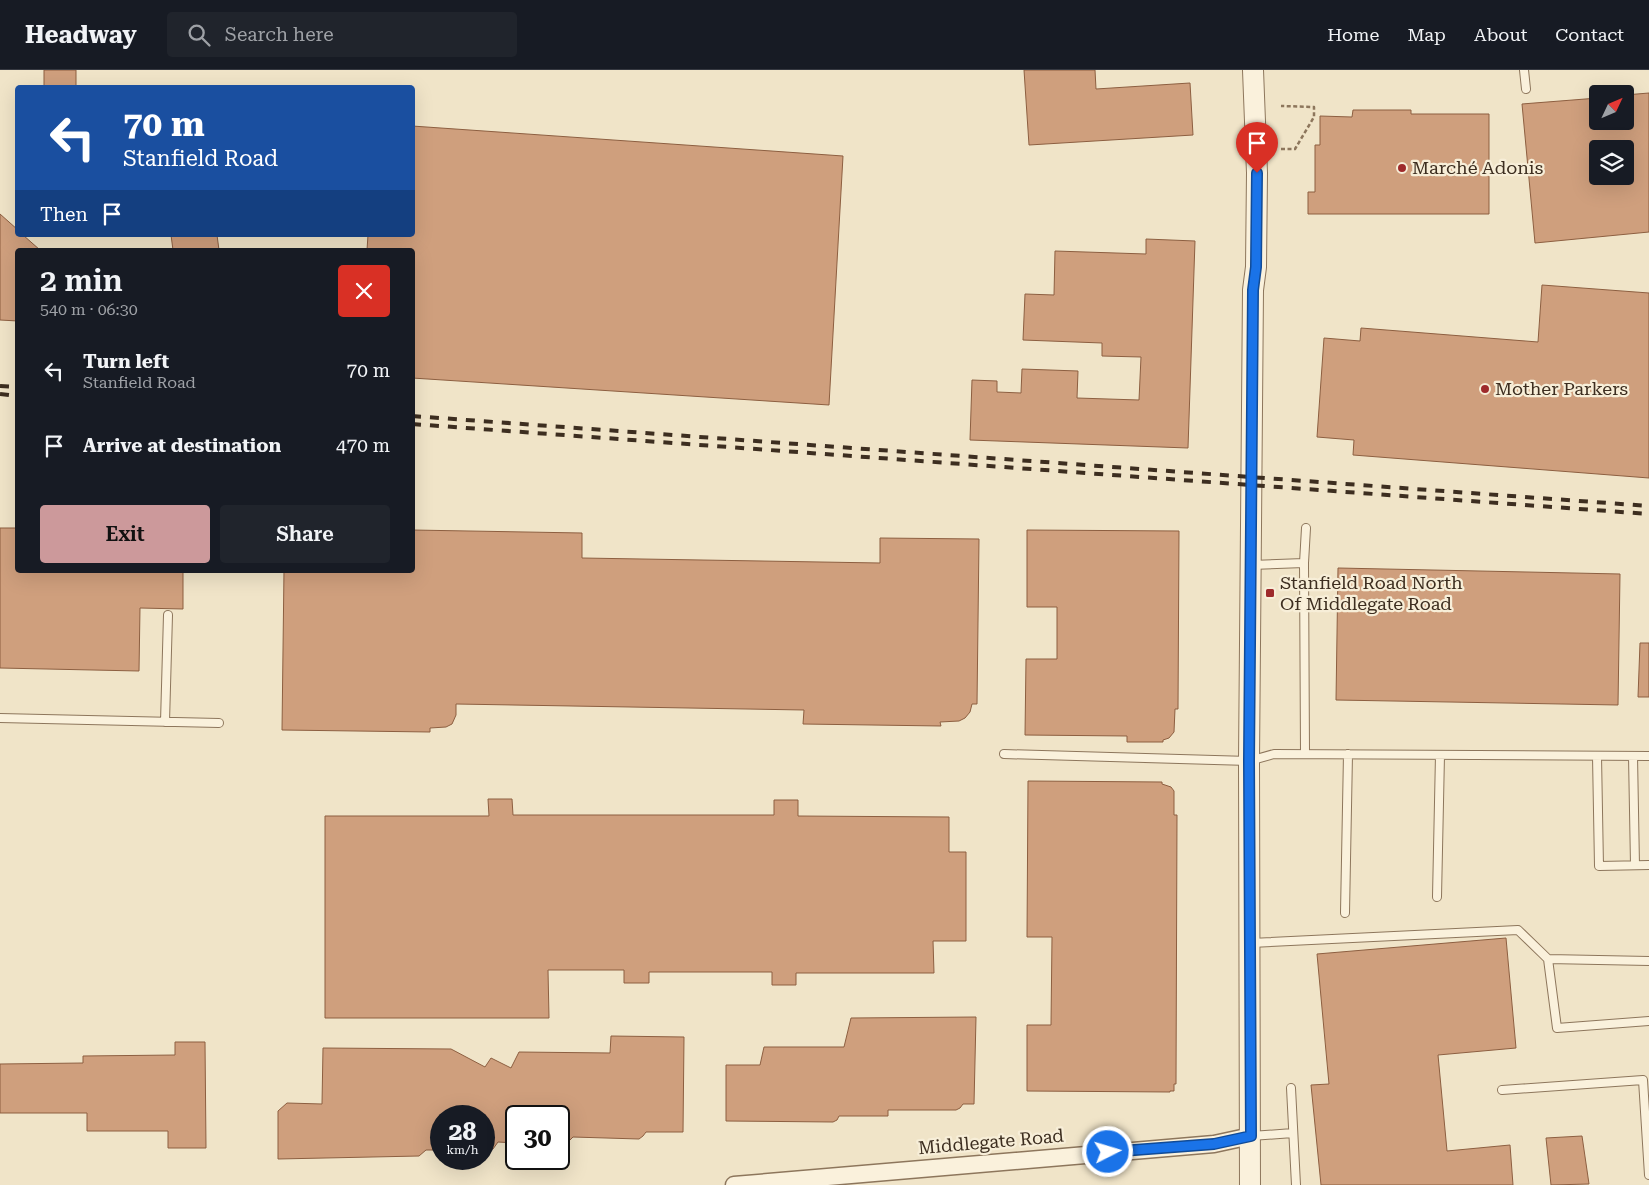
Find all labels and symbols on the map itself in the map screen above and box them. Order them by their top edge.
north arrow [1589,85,1634,130]
pin [1236,122,1278,173]
place label: Marché Adonis [1412,157,1543,178]
marker: Marché Adonis [1396,162,1408,174]
place label: Mother Parkers [1495,378,1628,399]
marker: Mother Parkers [1479,383,1491,395]
place label: Stanfield Road North Of Middlegate Road [1280,572,1463,614]
marker: Stanfield Road North Of Middlegate Road [1264,587,1276,599]
speed limit sign: 30 [505,1105,570,1170]
street label: Middlegate Road [917,1125,1065,1158]
position arrow [1081,1125,1133,1177]

